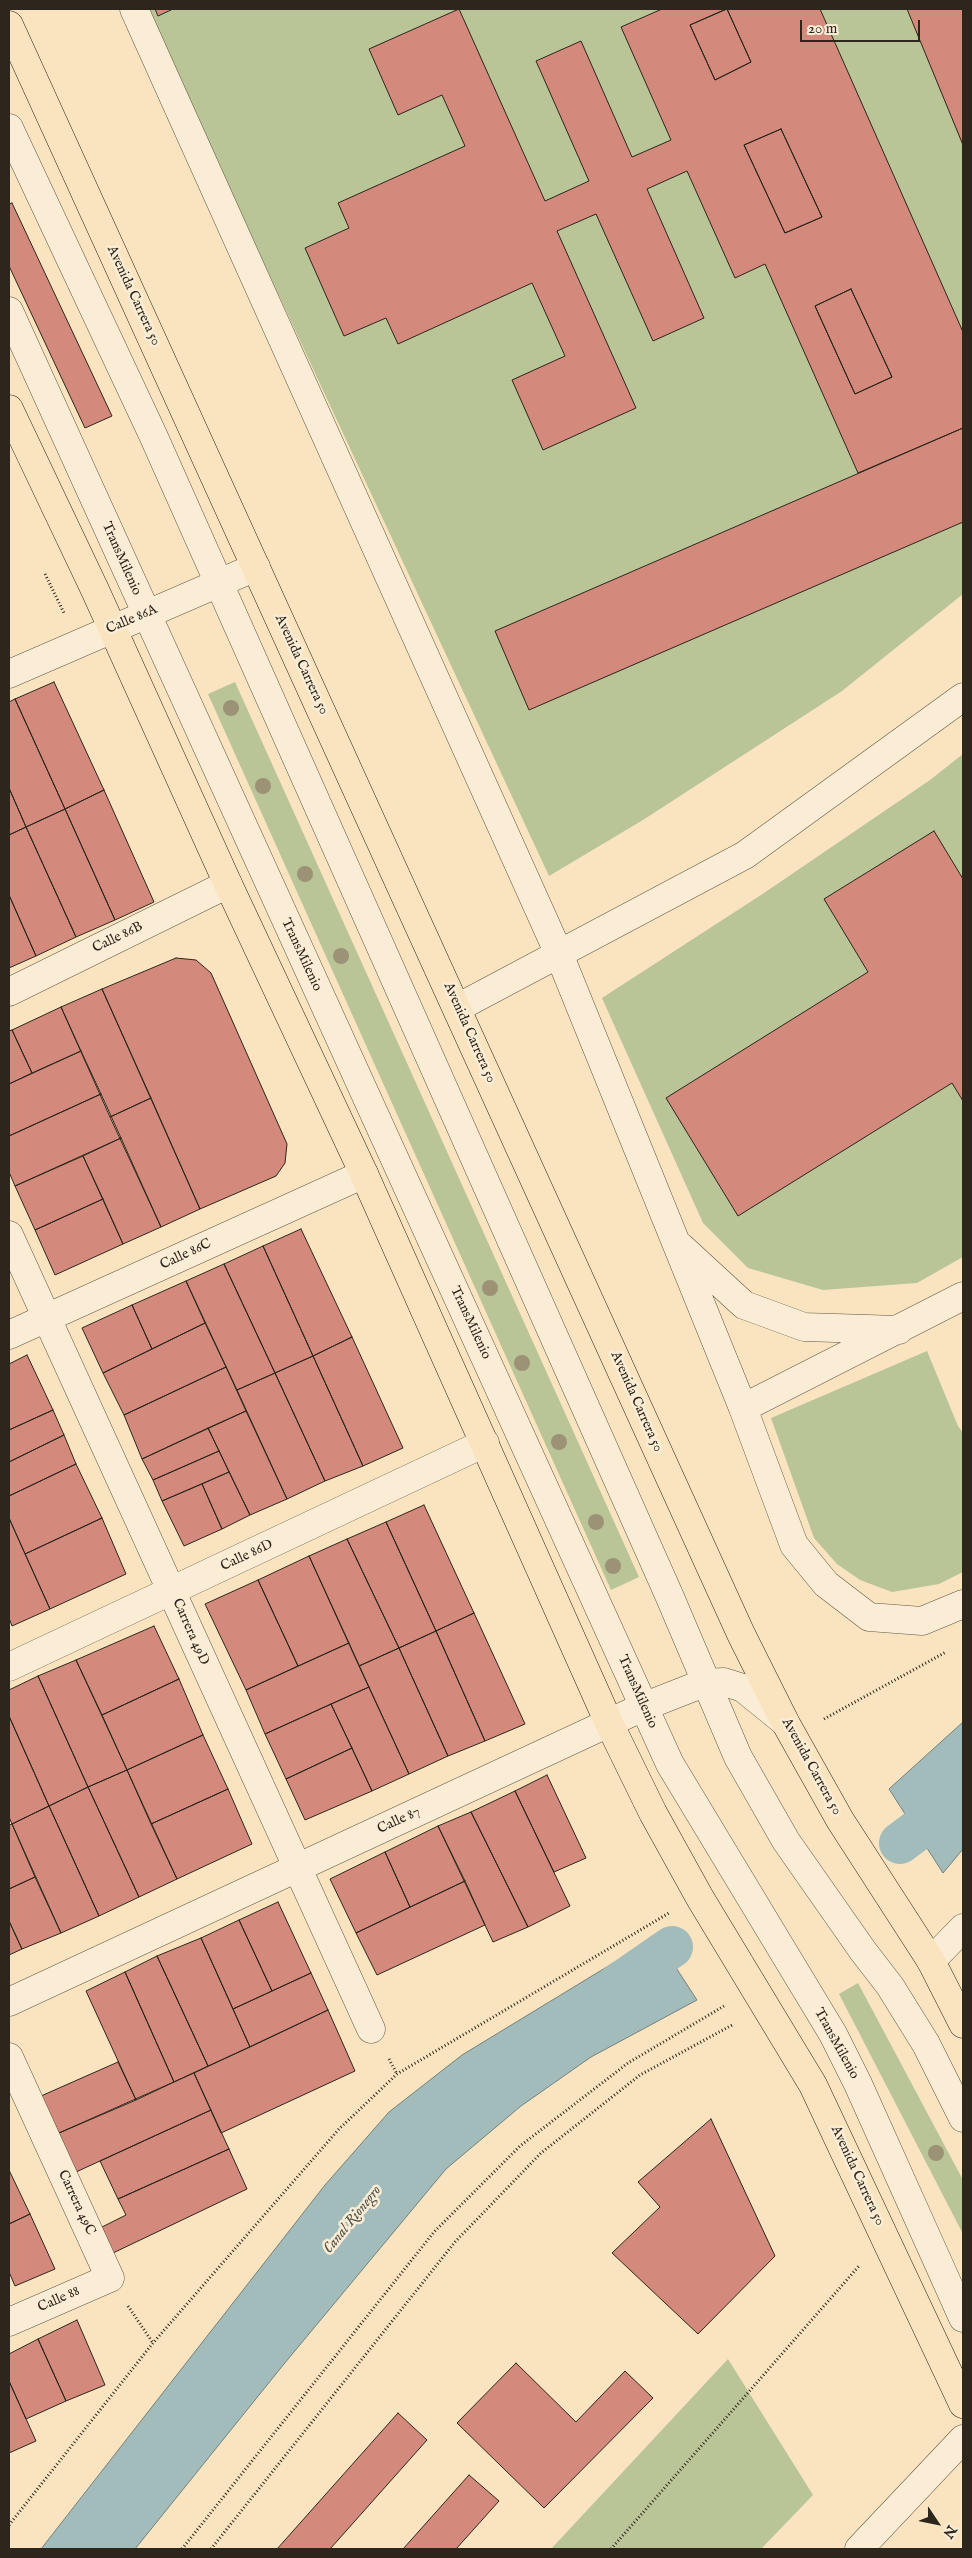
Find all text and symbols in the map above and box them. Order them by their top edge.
scale bar [802,10,922,42]
text: 20 m [808,19,837,38]
street label: Avenida Carrera 50 [102,243,164,349]
street label: TransMilenio [97,520,145,598]
street label: Calle 86A [104,602,160,638]
street label: Avenida Carrera 50 [270,612,332,718]
street label: TransMilenio [277,916,325,994]
street label: Calle 86B [90,919,146,957]
street label: Avenida Carrera 50 [439,980,499,1086]
street label: Calle 86C [158,1236,214,1274]
street label: TransMilenio [446,1284,494,1362]
street label: Avenida Carrera 50 [606,1349,666,1455]
street label: Calle 86D [218,1537,276,1575]
street label: Carrera 49D [168,1596,212,1668]
street label: TransMilenio [613,1653,661,1731]
street label: Avenida Carrera 50 [777,1716,845,1818]
street label: Calle 87 [375,1804,423,1838]
street label: TransMilenio [810,2006,862,2082]
street label: Avenida Carrera 50 [826,2123,888,2229]
street label: Carrera 49C [54,2168,98,2238]
water label: Canal Rionegro [320,2182,386,2258]
street label: Calle 88 [35,2283,83,2317]
north arrow [912,2498,962,2548]
text: N [939,2521,960,2541]

